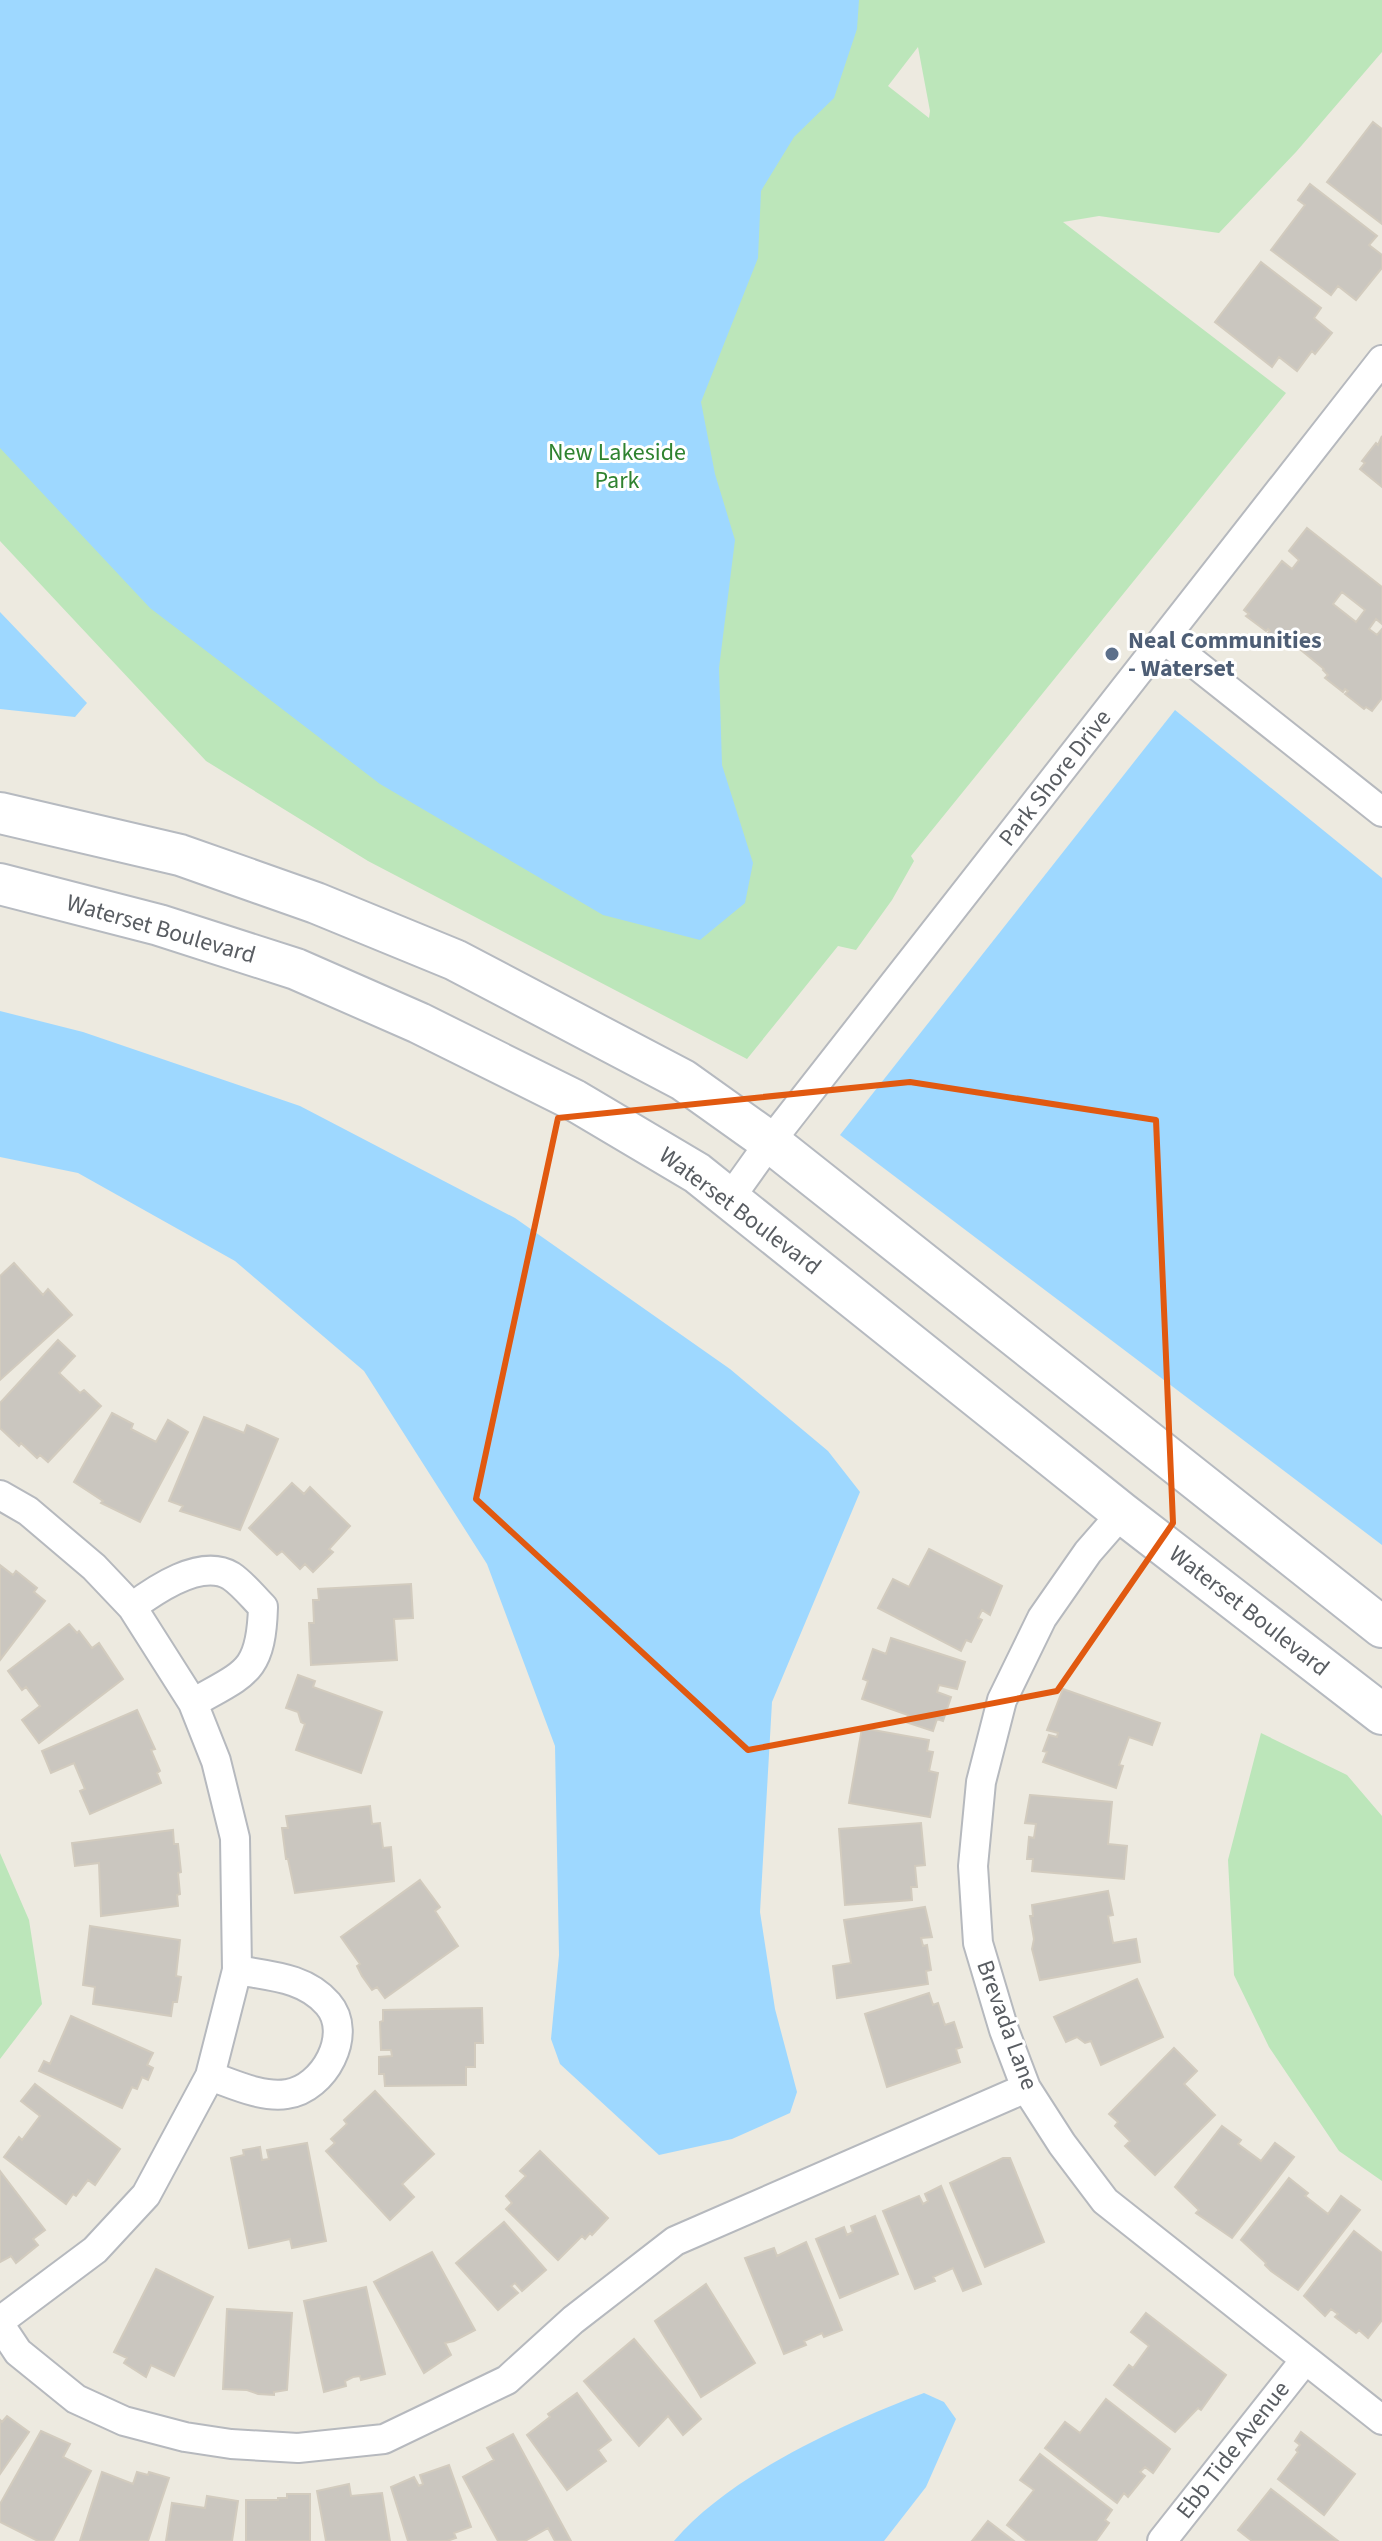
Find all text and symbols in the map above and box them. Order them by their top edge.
park label: New Lakeside Park [548,435,686,498]
place label: Neal Communities - Waterset [1128,623,1322,686]
marker: Neal Communities - Waterset [1103,645,1121,663]
street label: Park Shore Drive [990,702,1120,854]
street label: Waterset Boulevard [62,885,260,973]
street label: Waterset Boulevard [651,1138,829,1284]
street label: Waterset Boulevard [1161,1537,1337,1685]
street label: Brevada Lane [967,1955,1047,2095]
street label: Ebb Tide Avenue [1168,2374,1298,2526]

